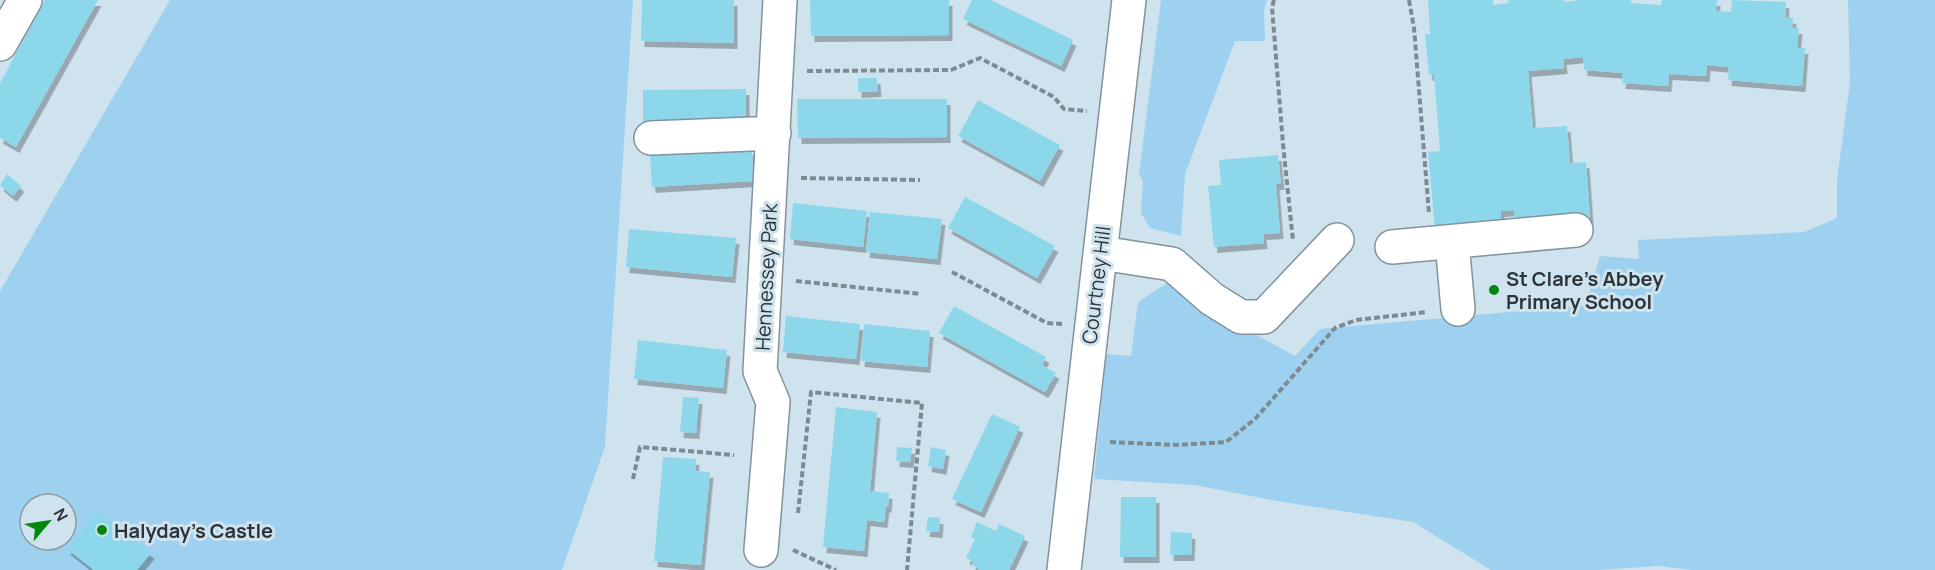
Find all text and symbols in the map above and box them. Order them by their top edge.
street label: Hennessey Park [749,202,783,351]
street label: Courtney Hill [1075,224,1117,346]
place label: St Clare's Abbey Primary School [1506,265,1664,315]
marker: St Clare's Abbey Primary School [1487,283,1501,297]
north arrow [18,492,78,552]
text: N [49,504,74,525]
place label: Halyday's Castle [114,517,273,544]
marker: Halyday's Castle [95,523,109,537]

